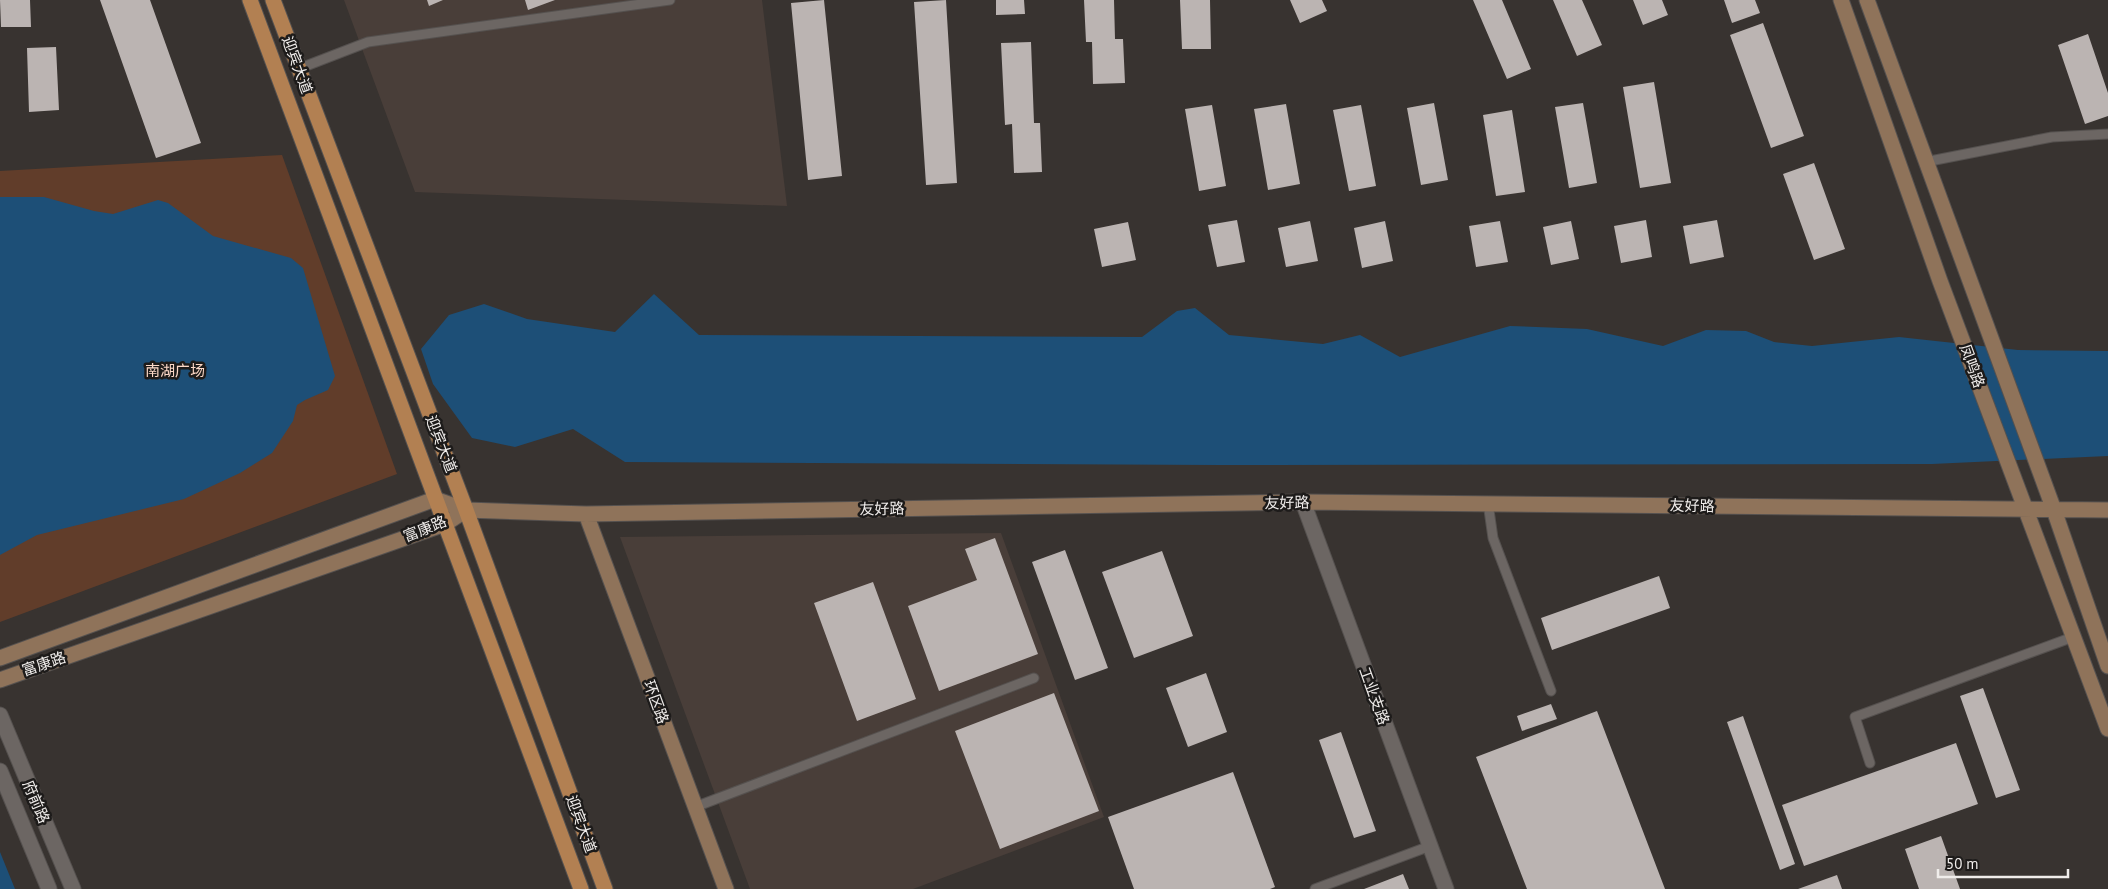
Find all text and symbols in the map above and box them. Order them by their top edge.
street label: 迎宾大道 [278,33,317,96]
street label: 凤鸣路 [1956,341,1989,390]
park label: 南湖广场 [145,361,205,380]
street label: 迎宾大道 [422,412,461,475]
street label: 友好路 [1264,493,1310,512]
street label: 友好路 [1669,496,1715,515]
street label: 友好路 [859,499,905,518]
street label: 富康路 [400,511,449,546]
street label: 富康路 [19,647,68,680]
street label: 工业支路 [1355,664,1394,727]
street label: 环区路 [640,677,673,726]
street label: 府前路 [19,777,54,826]
street label: 迎宾大道 [562,792,601,855]
scale bar [1938,846,2068,878]
text: 50 m [1946,854,1979,873]

